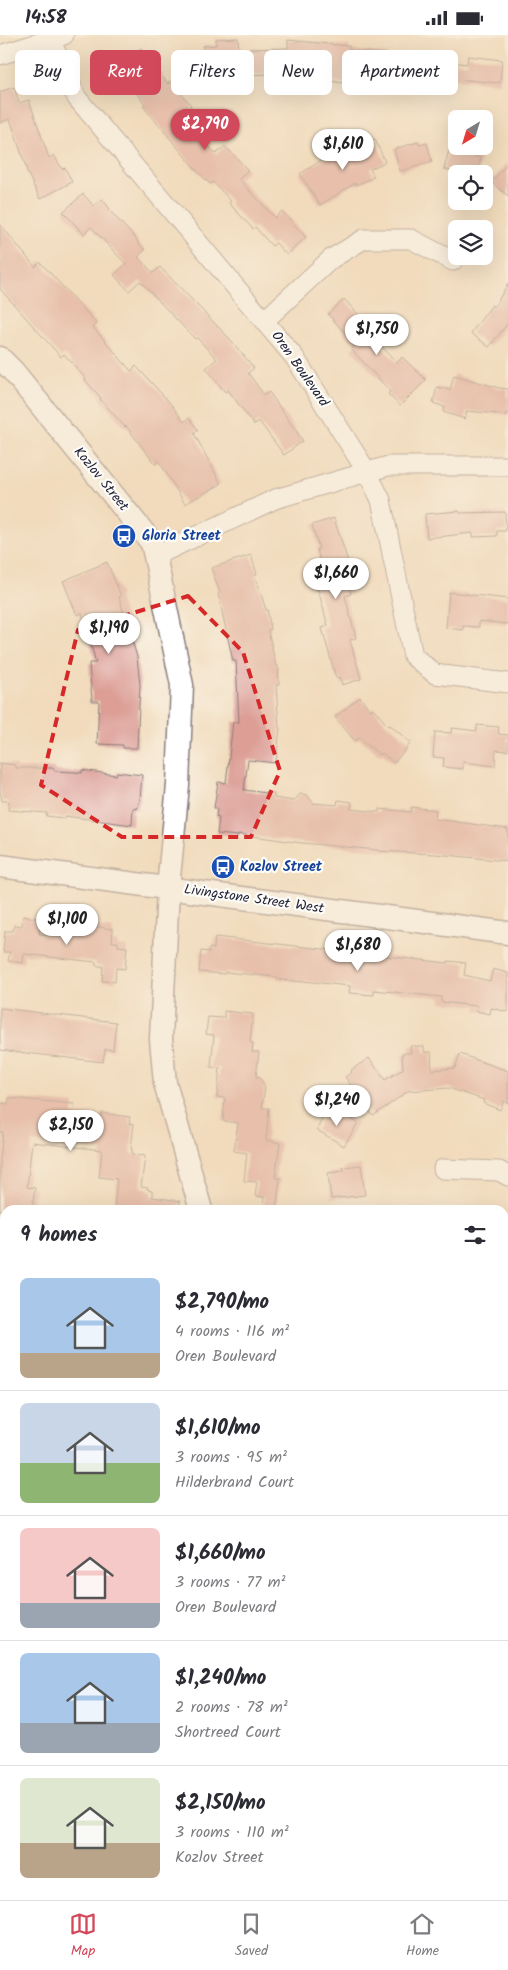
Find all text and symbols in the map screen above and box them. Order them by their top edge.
text: 14:58 [25,3,67,33]
chip: Buy [15,50,80,95]
chip: Rent [90,50,161,95]
chip: Filters [171,50,254,95]
chip: New [264,50,332,95]
chip: Apartment [342,50,458,95]
pin: $2,790 [164,109,246,151]
north arrow [448,110,492,155]
map controls [448,110,493,265]
text: $2,790 [182,112,228,137]
pin: $1,610 [302,129,384,171]
text: $1,610 [323,132,363,157]
button: locate [448,165,493,210]
button: layers [448,220,493,265]
pin: $1,750 [336,313,418,356]
text: $1,750 [356,317,398,342]
street label: Oren Boulevard [266,326,335,412]
street label: Kozlov Street [68,442,134,517]
bus stop icon: Gloria Street [111,523,137,549]
place label: Gloria Street [142,525,221,547]
pin: $1,660 [295,557,377,600]
text: $1,660 [314,561,358,586]
pin: $1,190 [68,613,150,655]
text: $1,190 [89,616,129,641]
bus stop icon: Kozlov Street [210,854,236,880]
place label: Kozlov Street [240,856,323,878]
street label: Livingstone Street West [183,878,326,920]
pin: $1,100 [26,903,108,946]
text: $1,100 [47,907,87,932]
pin: $1,680 [317,929,399,972]
text: $1,680 [336,933,380,958]
pin: $1,240 [296,1085,378,1127]
text: $1,240 [315,1088,359,1113]
pin: $2,150 [30,1109,112,1152]
text: $2,150 [49,1113,93,1138]
text: 9 homes [20,1219,97,1252]
icon: filters [461,1221,489,1249]
text: $2,790/mo [175,1286,269,1319]
icon: home [60,1298,120,1358]
text: 4 rooms · 116 m² [175,1319,289,1344]
text: Oren Boulevard [175,1344,276,1369]
text: $1,610/mo [175,1412,260,1445]
icon: home [60,1423,120,1483]
text: 3 rooms · 95 m² [175,1445,287,1470]
text: Hilderbrand Court [175,1470,294,1495]
text: $1,660/mo [175,1537,266,1570]
icon: home [60,1548,120,1608]
text: 3 rooms · 77 m² [175,1570,285,1595]
text: Oren Boulevard [175,1595,276,1620]
text: $1,240/mo [175,1662,266,1695]
icon: home [60,1673,120,1733]
text: 2 rooms · 78 m² [175,1695,288,1720]
text: Shortreed Court [175,1720,281,1745]
text: $2,150/mo [175,1787,266,1820]
icon: home [60,1798,120,1858]
text: 3 rooms · 110 m² [175,1820,289,1845]
text: Kozlov Street [175,1845,264,1870]
tab: Map [69,1910,97,1962]
tab: Saved [235,1910,268,1962]
tab: Home [406,1910,439,1962]

